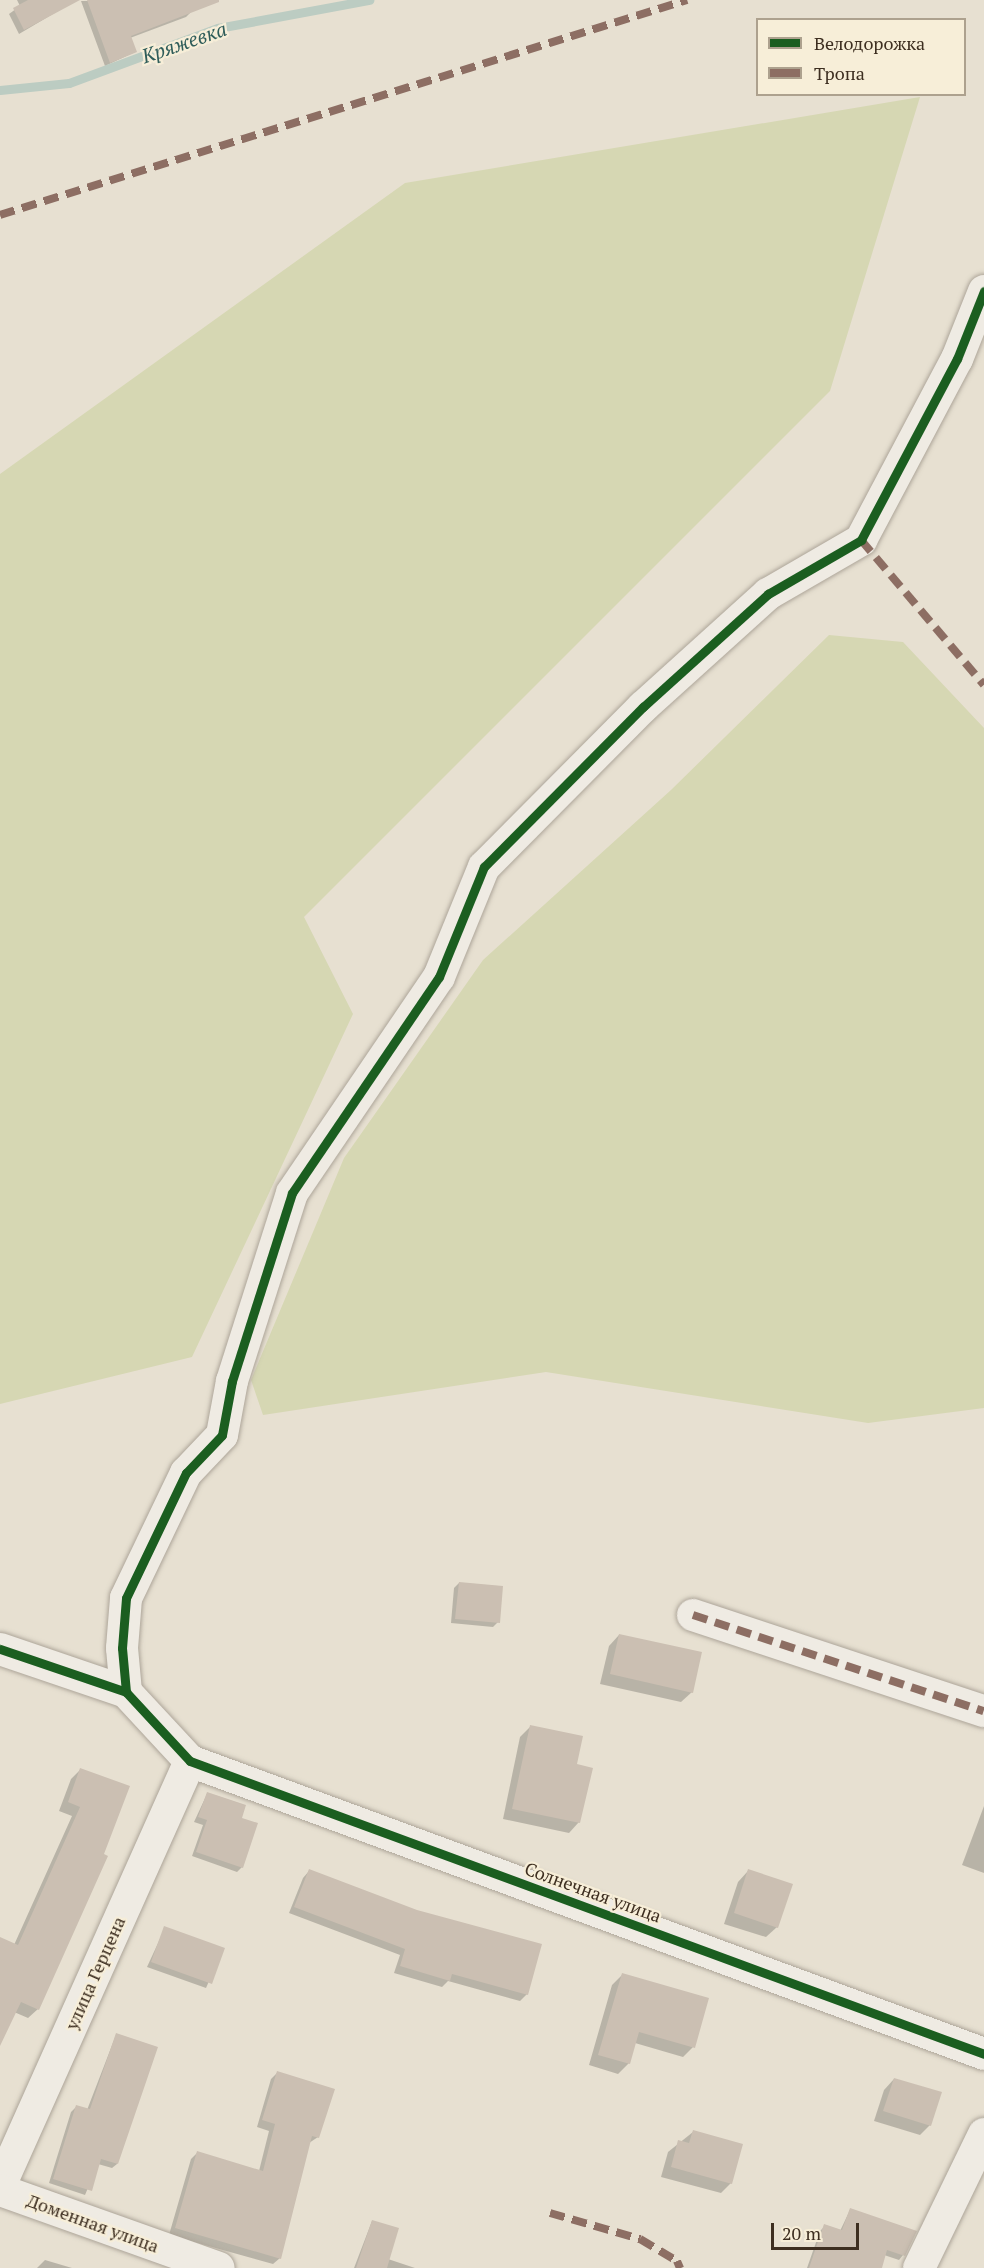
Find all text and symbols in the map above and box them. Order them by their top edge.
water label: Кряжевка [138,16,230,68]
legend [756,18,966,96]
text: Велодорожка [814,31,925,55]
text: Тропа [814,61,865,85]
street label: Солнечная улица [522,1857,664,1927]
street label: улица Герцена [60,1913,130,2033]
street label: Доменная улица [24,2189,162,2257]
scale bar [774,2211,862,2249]
text: 20 m [782,2221,821,2245]

